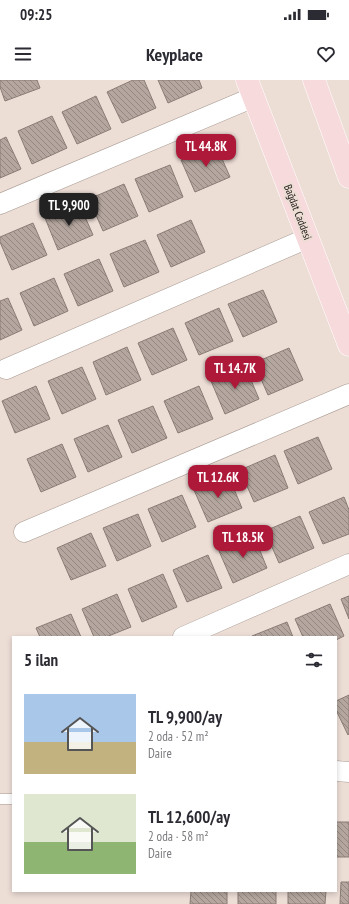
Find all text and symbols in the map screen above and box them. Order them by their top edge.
text: 09:25 [20,5,52,24]
icon: menu [12,43,34,65]
text: Keyplace [146,43,203,66]
icon: heart [315,43,337,65]
pin: TL 44.8K [165,134,247,168]
text: TL 44.8K [185,138,227,155]
street label: Bağdat Caddesi [281,182,315,242]
pin: TL 9,900 [28,193,110,227]
text: TL 9,900 [48,197,90,214]
pin: TL 14.7K [194,356,276,390]
text: TL 14.7K [214,360,256,377]
pin: TL 12.6K [177,465,259,499]
text: TL 12.6K [197,469,239,486]
pin: TL 18.5K [202,525,284,559]
text: TL 18.5K [222,529,264,546]
text: 5 ilan [24,649,58,671]
icon: filters [303,649,325,671]
text: TL 9,900/ay [148,706,222,728]
icon: home [56,710,104,758]
text: 2 oda · 52 m² [148,728,209,745]
text: Daire [148,745,172,762]
text: TL 12,600/ay [148,806,230,828]
icon: home [56,810,104,858]
text: 2 oda · 58 m² [148,828,209,845]
text: Daire [148,845,172,862]

